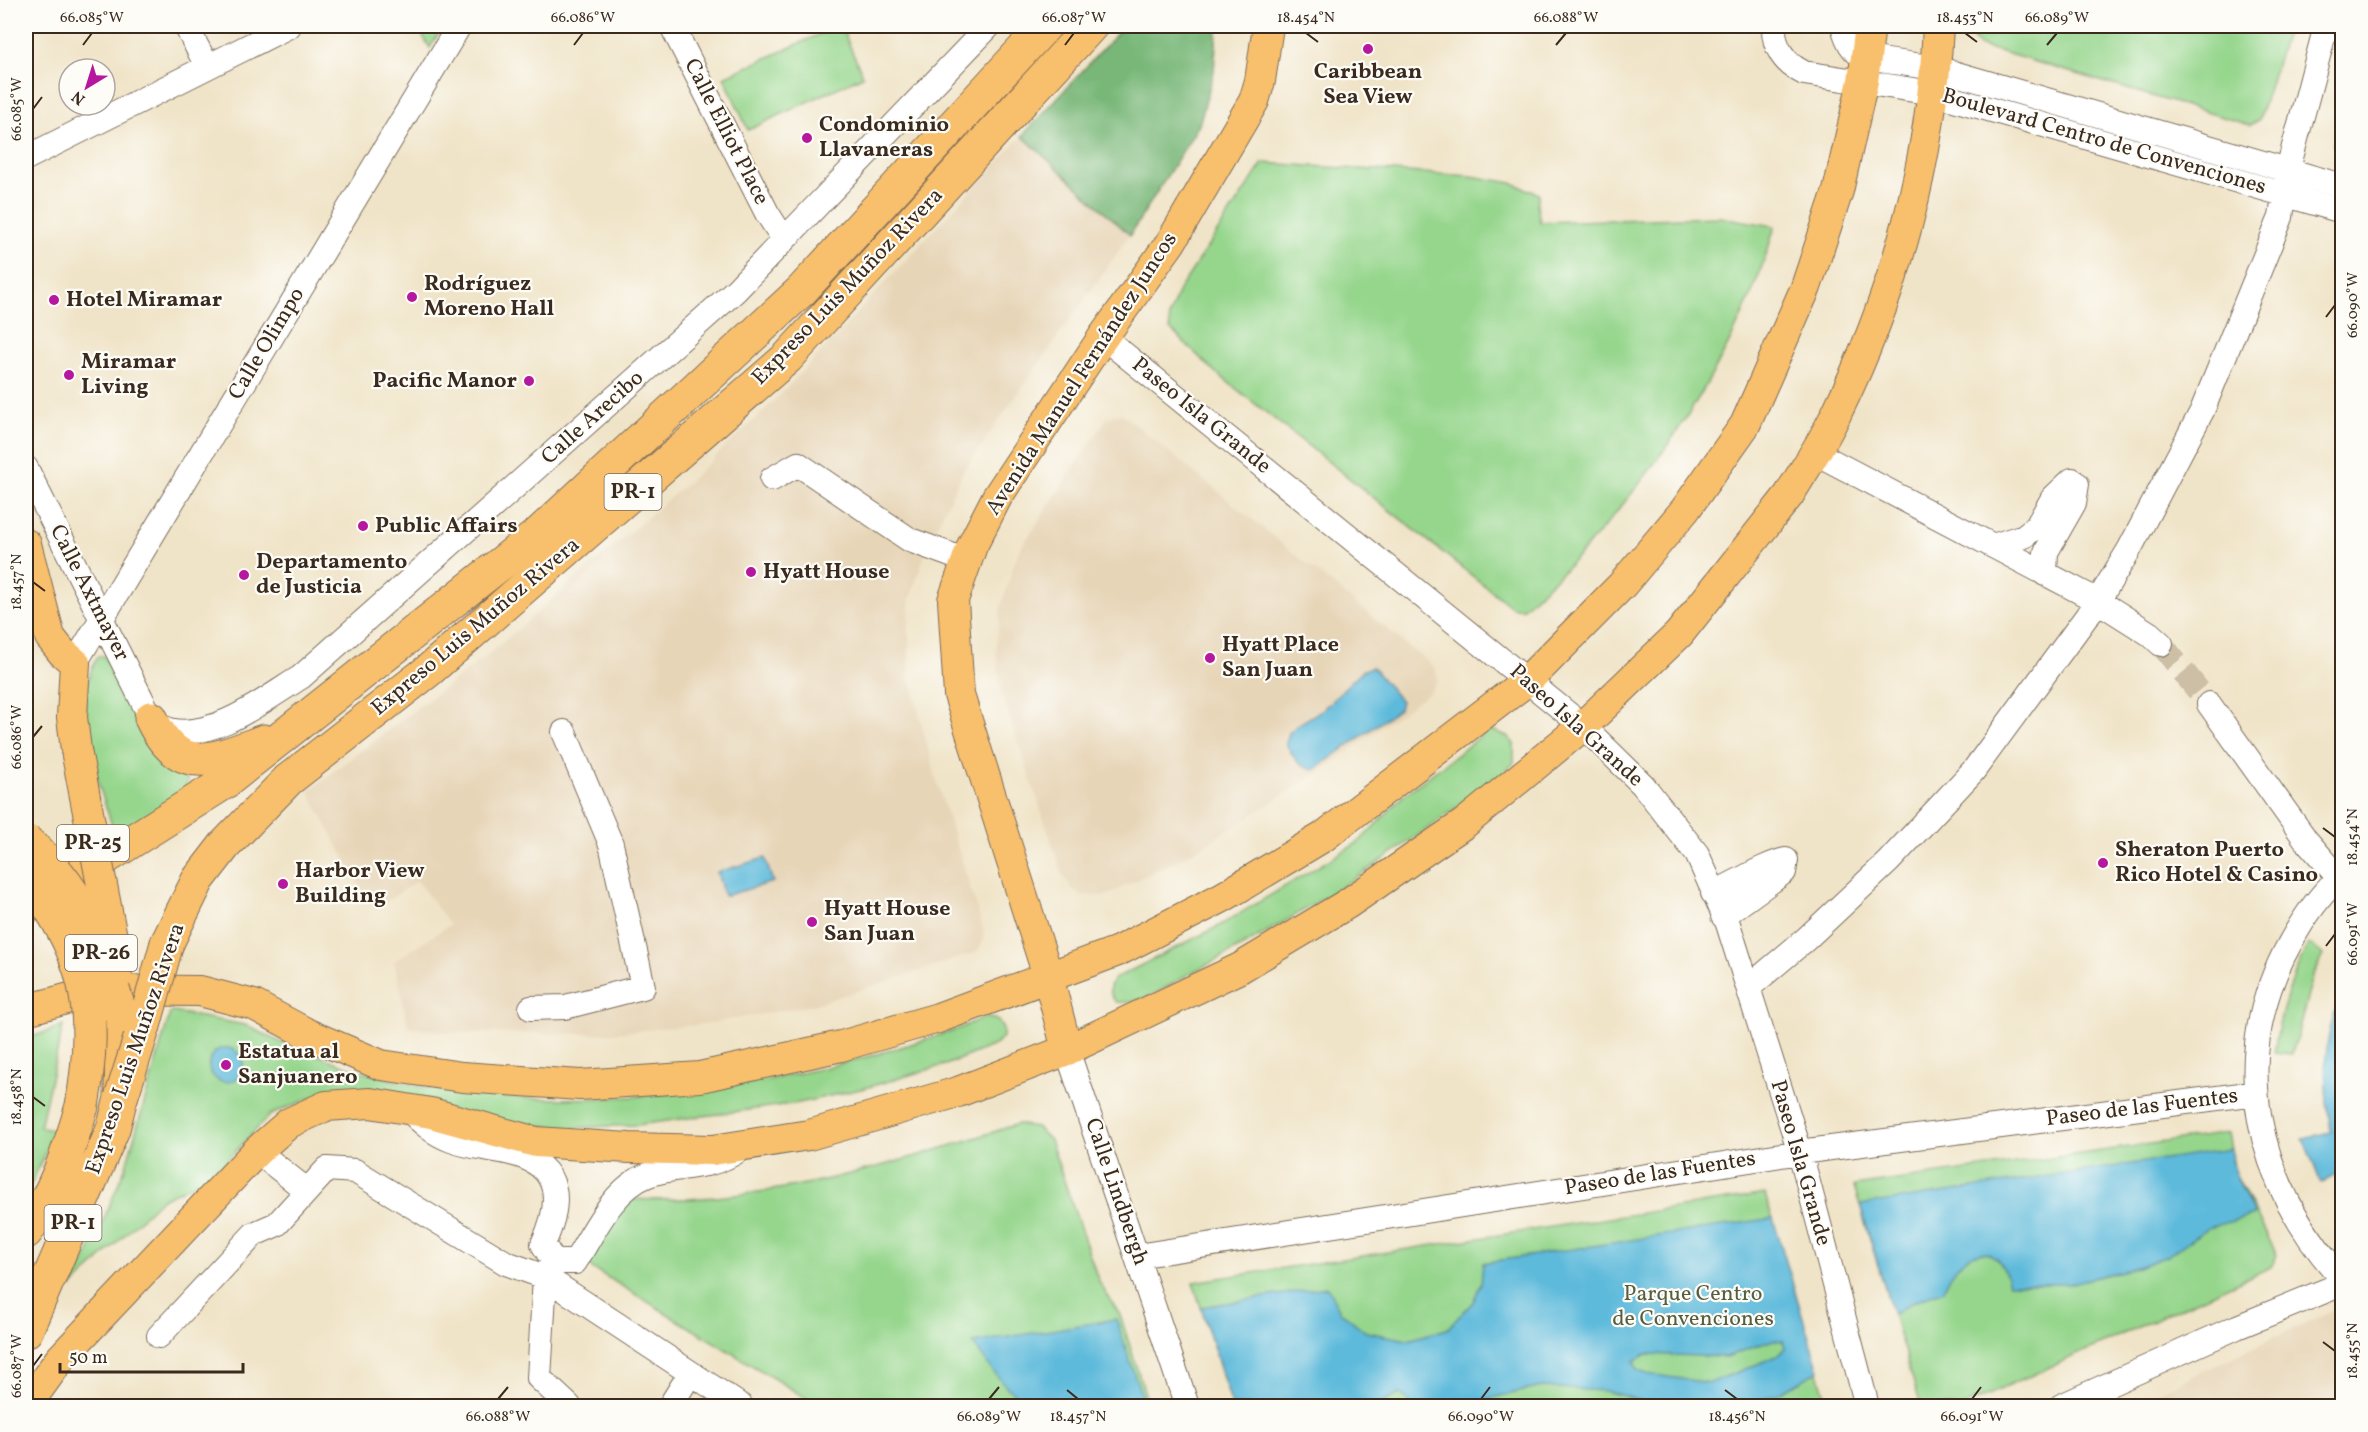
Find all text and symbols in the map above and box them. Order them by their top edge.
text: 66.085°W [60,8,124,29]
text: 66.086°W [551,8,615,29]
text: 66.087°W [1042,8,1106,29]
text: 18.454°N [1277,8,1335,29]
text: 66.088°W [1534,8,1598,29]
text: 18.453°N [1936,8,1994,29]
text: 66.089°W [2025,8,2089,29]
marker: Caribbean Sea View [1361,42,1375,56]
street label: Calle Elliot Place [676,53,776,211]
north arrow [57,57,117,117]
place label: Caribbean Sea View [1314,57,1422,113]
text: 66.085°W [7,77,28,141]
street label: Boulevard Centro de Convenciones [1938,81,2270,203]
text: N [67,85,90,109]
place label: Condominio Llavaneras [819,110,949,166]
marker: Condominio Llavaneras [800,131,814,145]
street label: Expreso Luis Muñoz Rivera [745,181,951,393]
street label: Avenida Manuel Fernández Juncos [979,226,1185,522]
place label: Rodríguez Moreno Hall [424,269,554,325]
text: 66.090°W [2343,272,2364,338]
street label: Calle Olimpo [221,282,313,406]
place label: Hotel Miramar [66,285,223,316]
marker: Rodríguez Moreno Hall [405,290,419,304]
marker: Hotel Miramar [47,293,61,307]
place label: Miramar Living [81,347,177,403]
street label: Paseo Isla Grande [1125,350,1277,482]
street label: Calle Arecibo [535,363,651,473]
place label: Pacific Manor [372,366,518,397]
marker: Miramar Living [62,368,76,382]
marker: Pacific Manor [522,374,536,388]
road number: PR-1 [604,474,662,510]
place label: Public Affairs [375,511,518,542]
marker: Public Affairs [356,519,370,533]
street label: Calle Axtmayer [41,520,137,666]
street label: Expreso Luis Muñoz Rivera [365,530,587,724]
place label: Departamento de Justicia [256,547,407,603]
text: 18.457°N [7,554,28,610]
place label: Hyatt House [763,557,889,588]
marker: Hyatt House [744,565,758,579]
marker: Departamento de Justicia [237,568,251,582]
place label: Hyatt Place San Juan [1222,630,1339,686]
marker: Hyatt Place San Juan [1203,651,1217,665]
street label: Paseo Isla Grande [1502,657,1650,795]
text: 66.086°W [7,705,28,769]
text: 18.454°N [2343,808,2364,866]
road number: PR-25 [57,825,129,861]
place label: Sheraton Puerto Rico Hotel & Casino [2115,835,2318,891]
place label: Harbor View Building [295,856,425,912]
marker: Sheraton Puerto Rico Hotel & Casino [2096,856,2110,870]
marker: Harbor View Building [276,877,290,891]
place label: Hyatt House San Juan [824,894,950,950]
text: 66.091°W [2343,903,2364,965]
marker: Hyatt House San Juan [805,915,819,929]
street label: Expreso Luis Muñoz Rivera [78,919,194,1179]
road number: PR-26 [65,935,137,971]
place label: Estatua al Sanjuanero [238,1037,357,1093]
marker: Estatua al Sanjuanero [219,1058,233,1072]
text: 18.458°N [7,1068,28,1126]
street label: Paseo Isla Grande [1762,1077,1838,1249]
street label: Paseo de las Fuentes [2044,1081,2240,1135]
street label: Calle Lindbergh [1076,1114,1156,1270]
street label: Paseo de las Fuentes [1562,1144,1758,1204]
road number: PR-1 [44,1205,101,1241]
park label: Parque Centro de Convenciones [1612,1279,1774,1335]
text: 18.455°N [2343,1323,2364,1379]
text: 66.087°W [7,1334,28,1398]
scale bar [60,1336,243,1374]
text: 50 m [69,1346,108,1371]
text: 66.088°W [466,1407,530,1428]
text: 66.089°W [957,1407,1021,1428]
text: 18.457°N [1050,1407,1106,1428]
text: 66.090°W [1448,1407,1514,1428]
text: 18.456°N [1708,1407,1766,1428]
text: 66.091°W [1941,1407,2003,1428]

